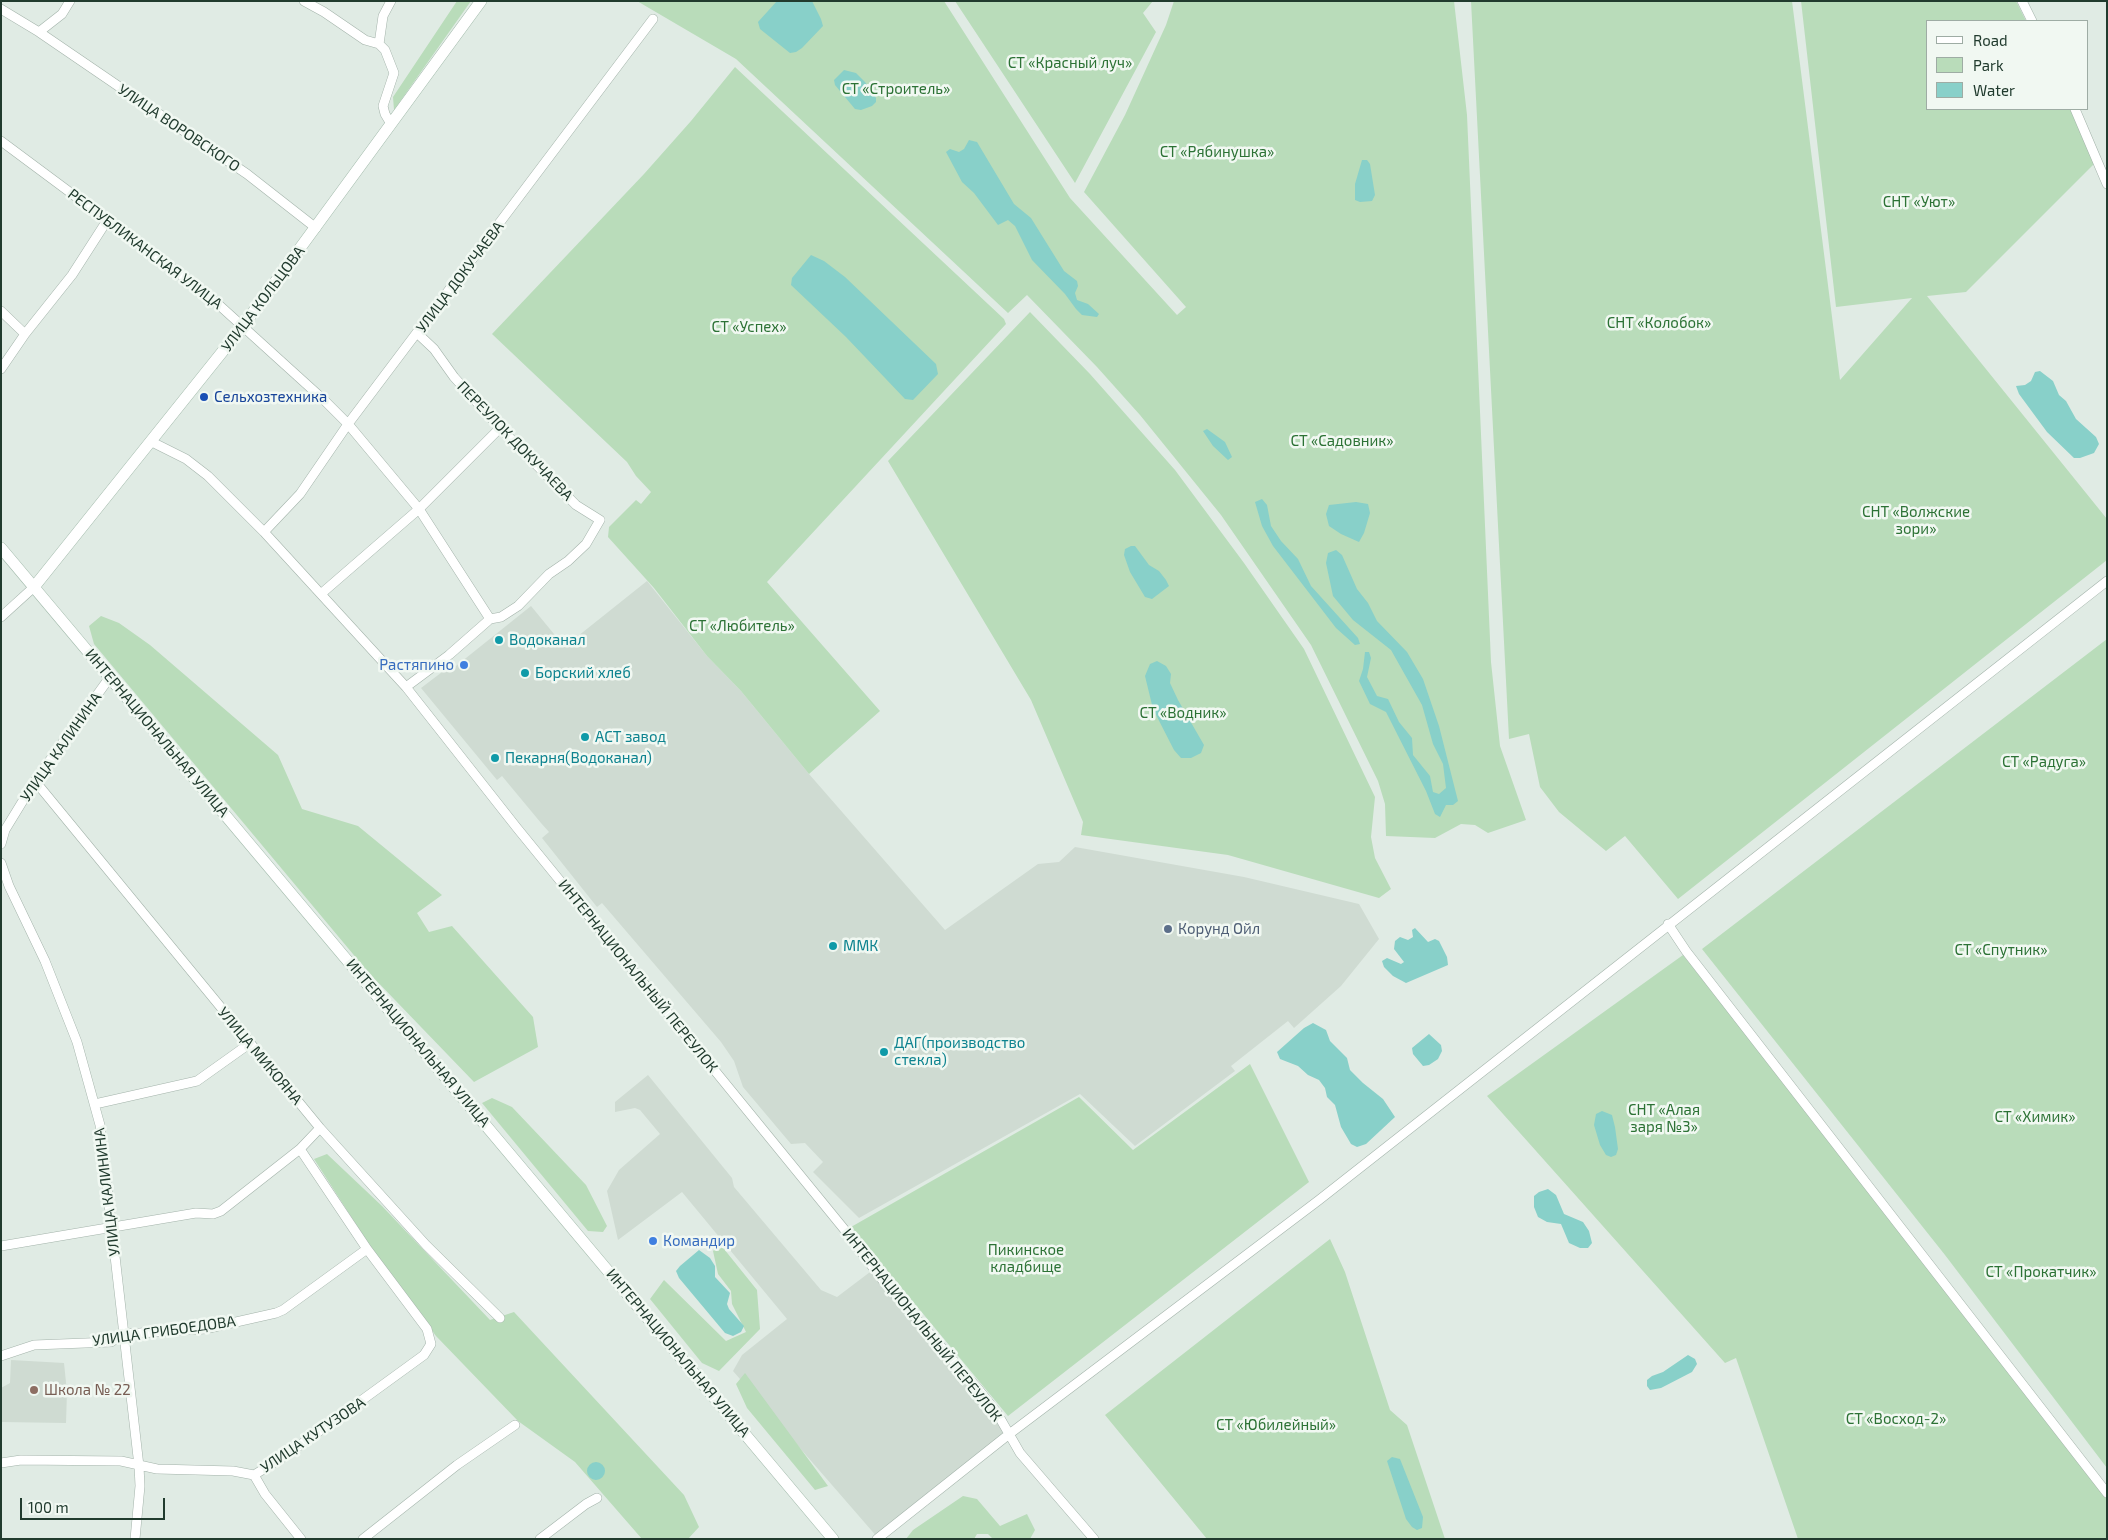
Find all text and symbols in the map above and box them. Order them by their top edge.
legend [1926,20,2088,110]
text: Road [1973,31,2008,49]
park label: СТ «Красный луч» [1008,54,1132,72]
text: Park [1973,56,2004,74]
street label: УЛИЦА ВОРОВСКОГО [115,80,243,176]
park label: СТ «Строитель» [842,80,950,98]
text: Water [1973,81,2015,99]
park label: СТ «Рябинушка» [1160,143,1274,161]
street label: РЕСПУБЛИКАНСКАЯ УЛИЦА [64,185,226,313]
park label: СНТ «Уют» [1883,193,1955,211]
street label: УЛИЦА ДОКУЧАЕВА [412,218,508,336]
street label: УЛИЦА КОЛЬЦОВА [217,243,309,355]
park label: СНТ «Колобок» [1607,314,1711,332]
park label: СТ «Успех» [712,318,786,336]
street label: ПЕРЕУЛОК ДОКУЧАЕВА [453,378,577,504]
place label: Сельхозтехника [214,388,327,406]
marker: Сельхозтехника [198,391,210,403]
park label: СТ «Садовник» [1290,432,1394,450]
park label: СНТ «Волжские зори» [1862,503,1970,538]
park label: СТ «Любитель» [689,617,795,635]
place label: Водоканал [509,631,586,649]
marker: Водоканал [493,634,505,646]
street label: ИНТЕРНАЦИОНАЛЬНАЯ УЛИЦА [81,645,233,821]
place label: Растяпино [379,656,454,674]
marker: Растяпино [458,659,470,671]
place label: Борский хлеб [535,664,631,682]
marker: Борский хлеб [519,667,531,679]
street label: УЛИЦА КАЛИНИНА [17,689,105,805]
park label: СТ «Водник» [1139,704,1227,722]
place label: АСТ завод [595,728,666,746]
marker: АСТ завод [579,731,591,743]
place label: Пекарня(Водоканал) [505,749,652,767]
marker: Пекарня(Водоканал) [489,752,501,764]
park label: СТ «Радуга» [2002,753,2086,771]
street label: ИНТЕРНАЦИОНАЛЬНЫЙ ПЕРЕУЛОК [554,876,722,1076]
place label: Корунд Ойл [1178,920,1260,938]
marker: Корунд Ойл [1162,923,1174,935]
place label: ММК [843,937,878,955]
marker: ММК [827,940,839,952]
park label: СТ «Спутник» [1954,941,2048,959]
street label: ИНТЕРНАЦИОНАЛЬНАЯ УЛИЦА [342,955,494,1131]
street label: УЛИЦА МИКОЯНА [214,1004,306,1108]
place label: ДАГ(производство стекла) [894,1034,1025,1069]
marker: ДАГ(производство стекла) [878,1046,890,1058]
park label: СНТ «Алая заря №3» [1628,1101,1700,1136]
park label: СТ «Химик» [1994,1108,2076,1126]
street label: УЛИЦА КАЛИНИНА [90,1127,124,1257]
street label: ИНТЕРНАЦИОНАЛЬНЫЙ ПЕРЕУЛОК [838,1225,1006,1425]
place label: Командир [663,1232,735,1250]
marker: Командир [647,1235,659,1247]
park label: Пикинское кладбище [988,1241,1064,1276]
park label: СТ «Прокатчик» [1986,1263,2096,1281]
street label: ИНТЕРНАЦИОНАЛЬНАЯ УЛИЦА [602,1265,754,1441]
street label: УЛИЦА ГРИБОЕДОВА [91,1312,237,1350]
place label: Школа № 22 [44,1381,131,1399]
marker: Школа № 22 [28,1384,40,1396]
street label: УЛИЦА КУТУЗОВА [257,1393,369,1477]
park label: СТ «Восход-2» [1846,1410,1946,1428]
park label: СТ «Юбилейный» [1216,1416,1336,1434]
scale bar [22,1488,168,1520]
text: 100 m [28,1498,69,1516]

